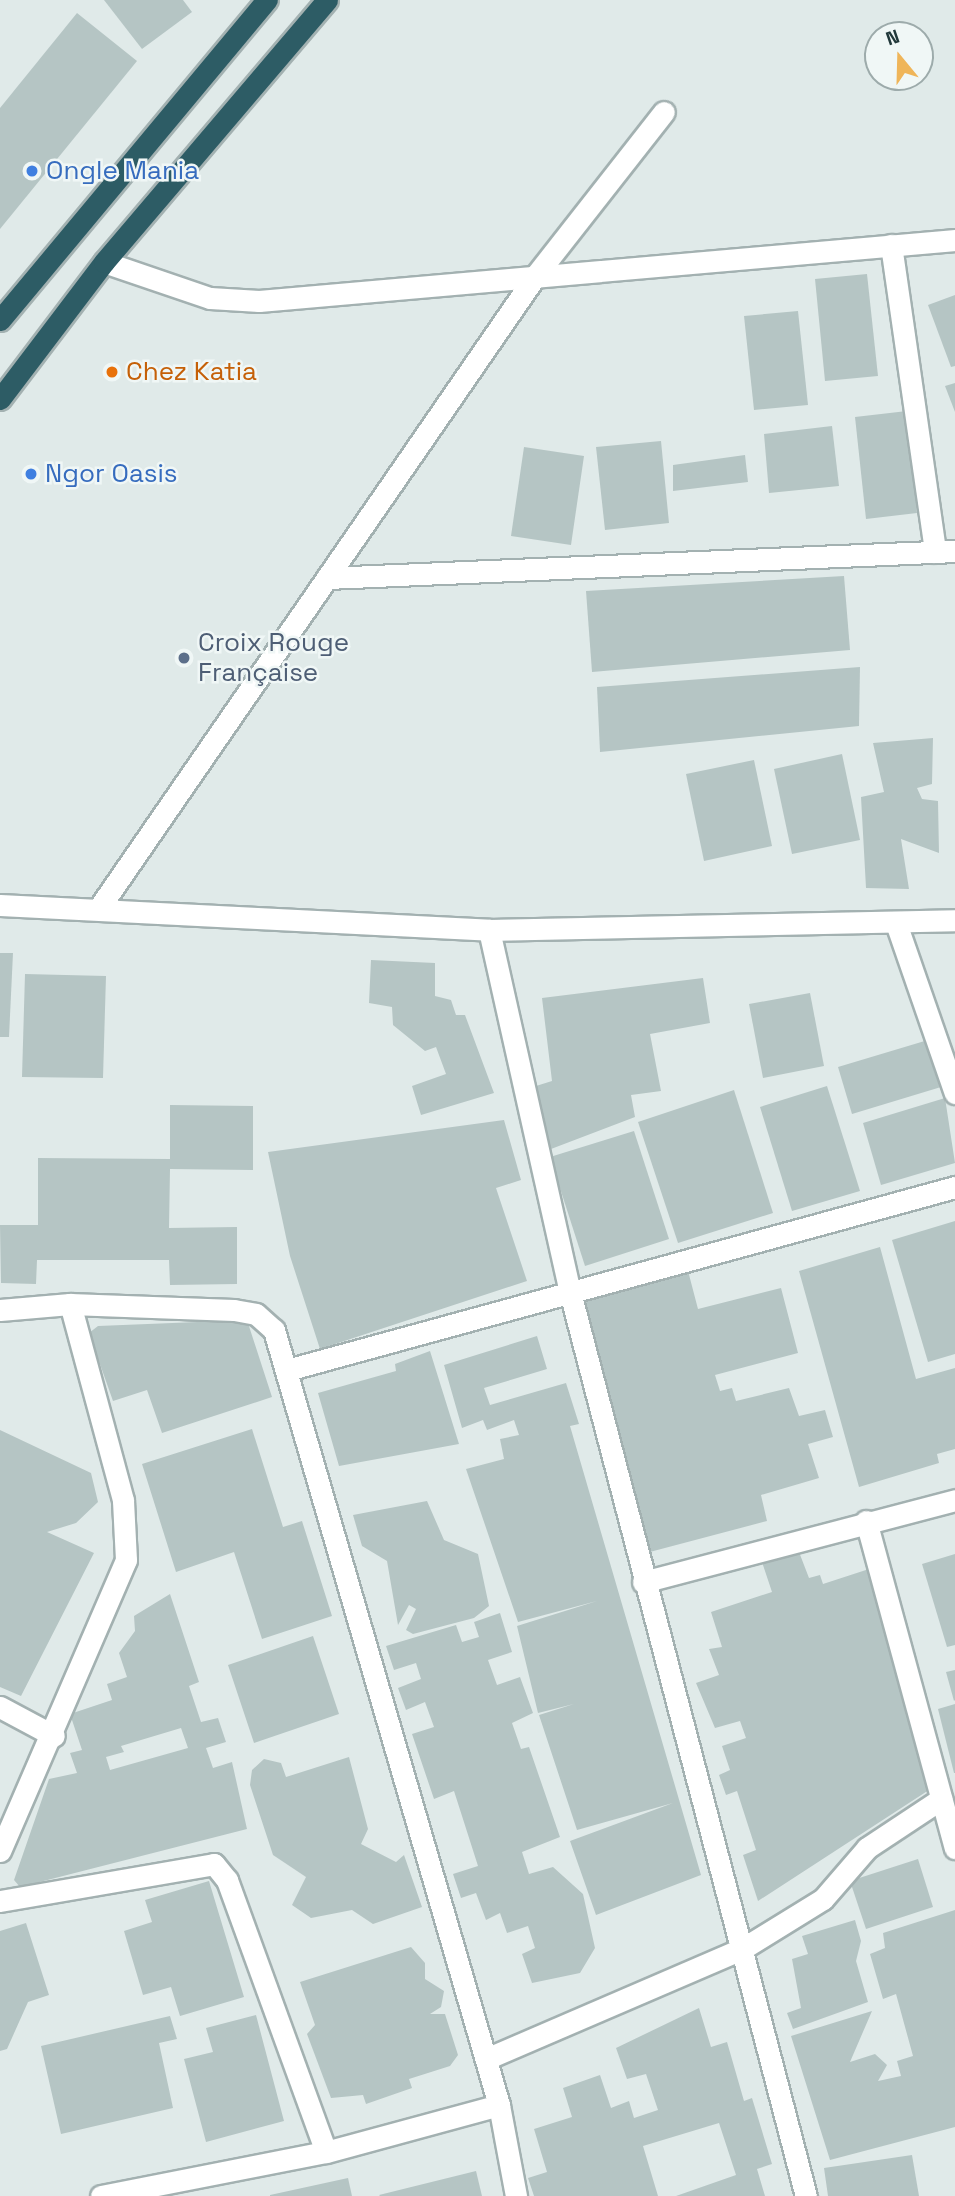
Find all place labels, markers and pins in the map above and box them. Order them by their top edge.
place label: Ongle Mania [46,155,199,187]
marker: Ongle Mania [24,163,40,179]
place label: Chez Katia [126,356,257,388]
marker: Chez Katia [104,364,120,380]
place label: Ngor Oasis [45,458,178,490]
marker: Ngor Oasis [23,466,39,482]
place label: Croix Rouge Française [198,627,349,688]
marker: Croix Rouge Française [176,650,192,666]

